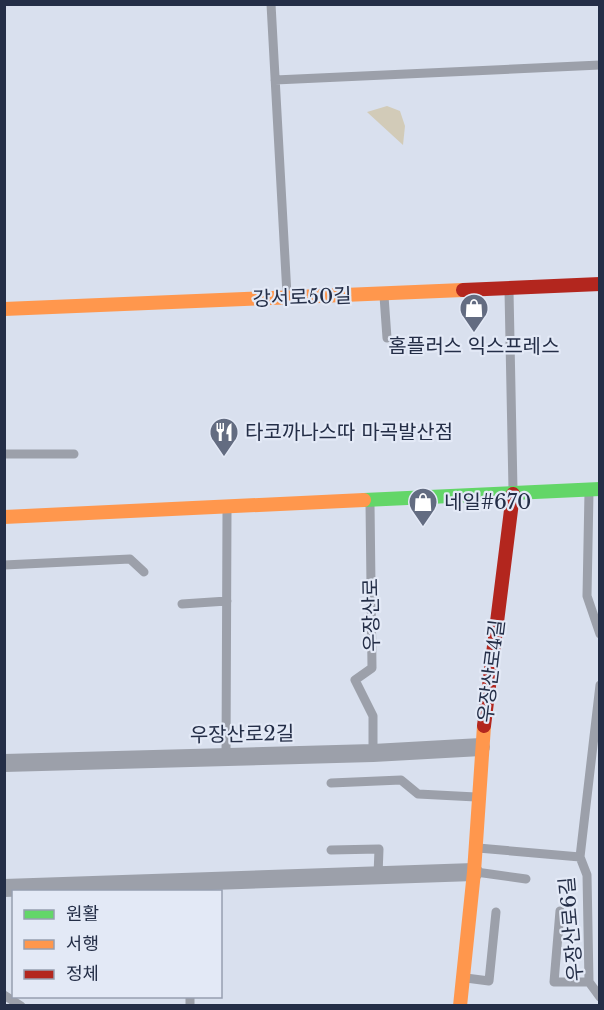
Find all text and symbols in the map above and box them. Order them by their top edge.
street label: 강서로50길 [252,283,352,311]
shop icon: 홈플러스 익스프레스 [458,292,490,334]
place label: 홈플러스 익스프레스 [388,334,560,358]
restaurant icon: 타코까나스따 마곡발산점 [208,416,240,458]
place label: 타코까나스따 마곡발산점 [245,420,453,444]
shop icon: 네일#670 [407,486,439,528]
place label: 네일#670 [444,490,531,514]
street label: 우장산로 [358,578,384,652]
street label: 우장산로4길 [473,618,509,724]
street label: 우장산로2길 [190,721,294,747]
street label: 우장산로6길 [554,876,588,982]
legend [12,890,222,998]
text: 원활 [66,903,99,925]
text: 서행 [66,933,99,955]
text: 정체 [66,963,99,985]

